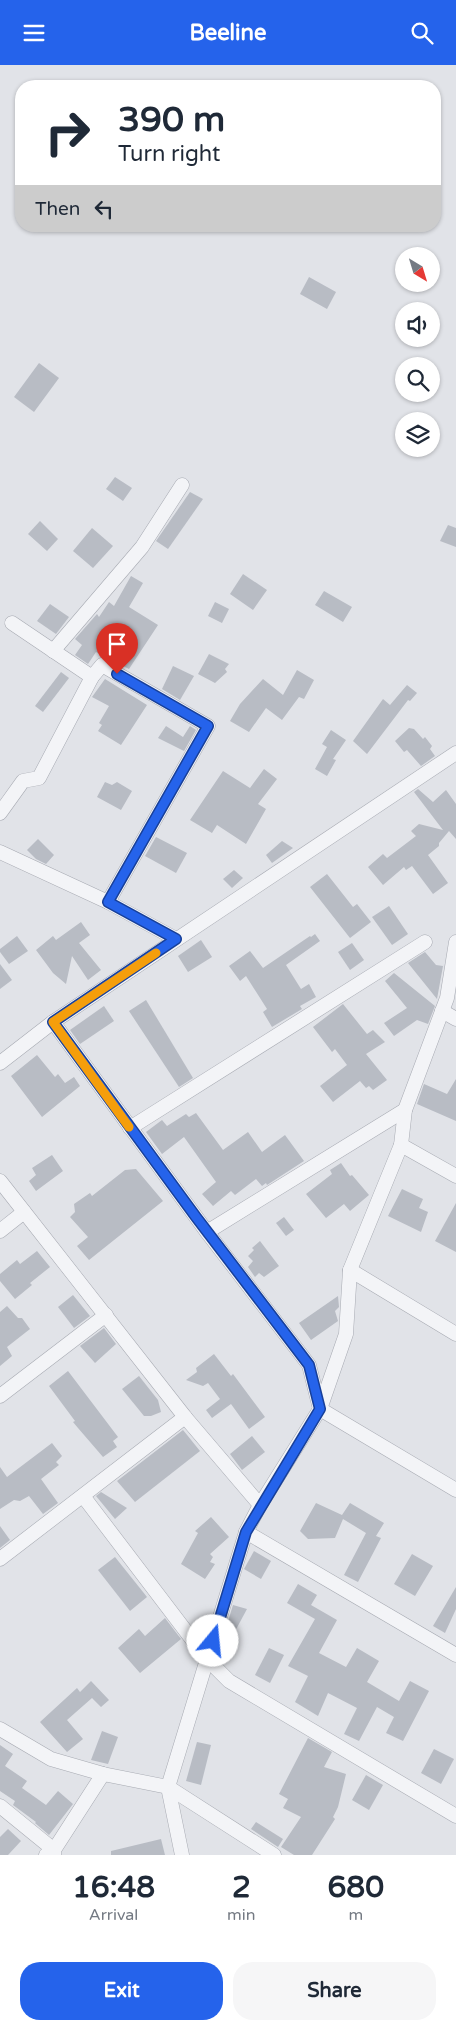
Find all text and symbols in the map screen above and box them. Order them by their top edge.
icon: menu [20,19,48,47]
icon: search [408,19,436,47]
text: Beeline [190,20,266,46]
text: 390 m [118,99,225,141]
icon: right [35,100,100,165]
text: Turn right [118,141,220,167]
icon: left [90,195,118,223]
text: Then [35,198,80,220]
north arrow [395,247,440,293]
map controls [395,247,440,457]
button: sound [395,302,440,347]
button: search [395,357,440,402]
button: layers [395,412,440,457]
pin [96,623,138,674]
icon: arrive [103,630,131,658]
position arrow [186,1614,238,1666]
text: 16:48 [72,1869,155,1906]
text: 2 [232,1869,251,1906]
text: 680 [328,1869,384,1906]
text: Arrival [89,1905,138,1925]
text: min [227,1905,256,1925]
text: m [348,1905,363,1925]
button: Exit [20,1962,223,2020]
button: Share [233,1962,436,2020]

